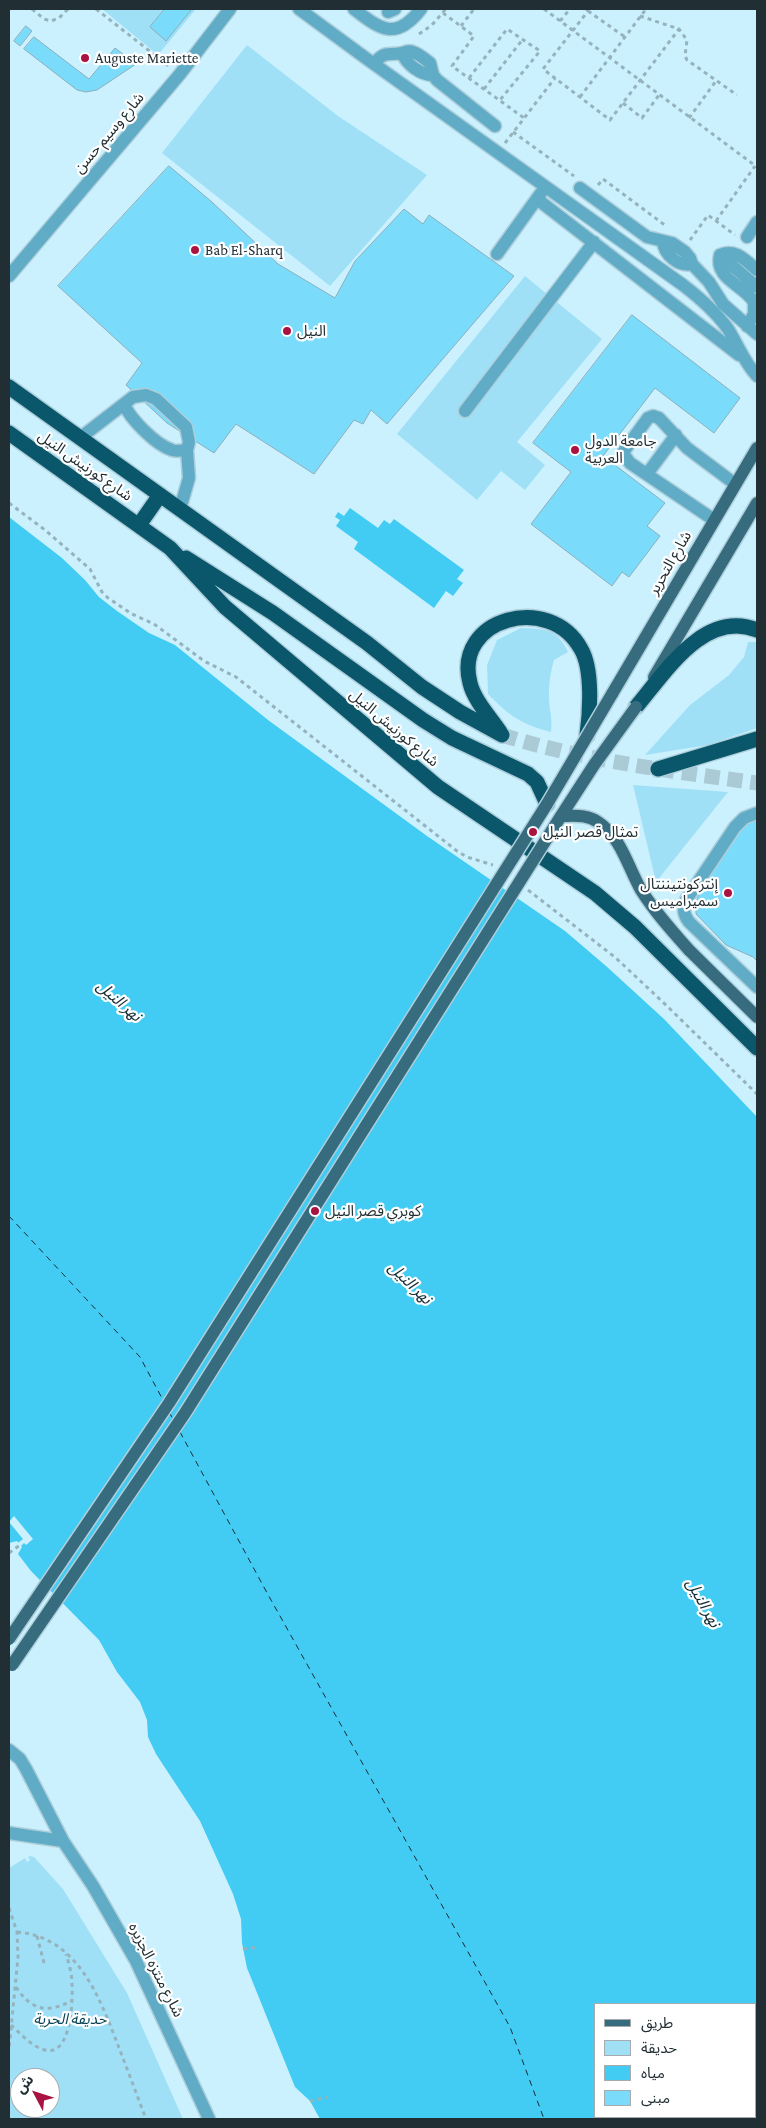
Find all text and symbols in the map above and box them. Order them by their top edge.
place label: Auguste Mariette [95,49,198,67]
marker: Auguste Mariette [79,52,91,64]
street label: شارع وسيم حسن [70,89,148,177]
place label: Bab El-Sharq [205,241,283,259]
marker: Bab El-Sharq [189,244,201,256]
place label: النيل [297,322,326,340]
marker: النيل [281,325,293,337]
street label: شارع كورنيش النيل [34,427,136,505]
place label: جامعة الدول العربية [585,432,657,467]
marker: جامعة الدول العربية [569,444,581,456]
street label: شارع التحرير [645,528,695,598]
street label: شارع كورنيش النيل [346,685,442,771]
place label: تمثال قصر النيل [543,823,638,841]
marker: تمثال قصر النيل [527,826,539,838]
place label: إنتركونتيننتال سميراميس [640,875,718,910]
marker: إنتركونتيننتال سميراميس [722,887,734,899]
water label: نهر النيل [93,976,145,1026]
place label: كوبري قصر النيل [325,1202,421,1220]
marker: كوبري قصر النيل [309,1205,321,1217]
water label: نهر النيل [384,1258,436,1308]
water label: نهر النيل [682,1575,724,1631]
street label: شارع منتزه الجزيره [125,1920,187,2020]
legend [594,2003,756,2118]
park label: حديقة الحرية [33,2010,107,2028]
text: طريق [641,2015,673,2031]
text: حديقة [641,2040,677,2056]
text: مياه [641,2065,665,2081]
north arrow [10,2068,60,2118]
text: ش [12,2072,37,2096]
text: مبنى [641,2090,670,2106]

